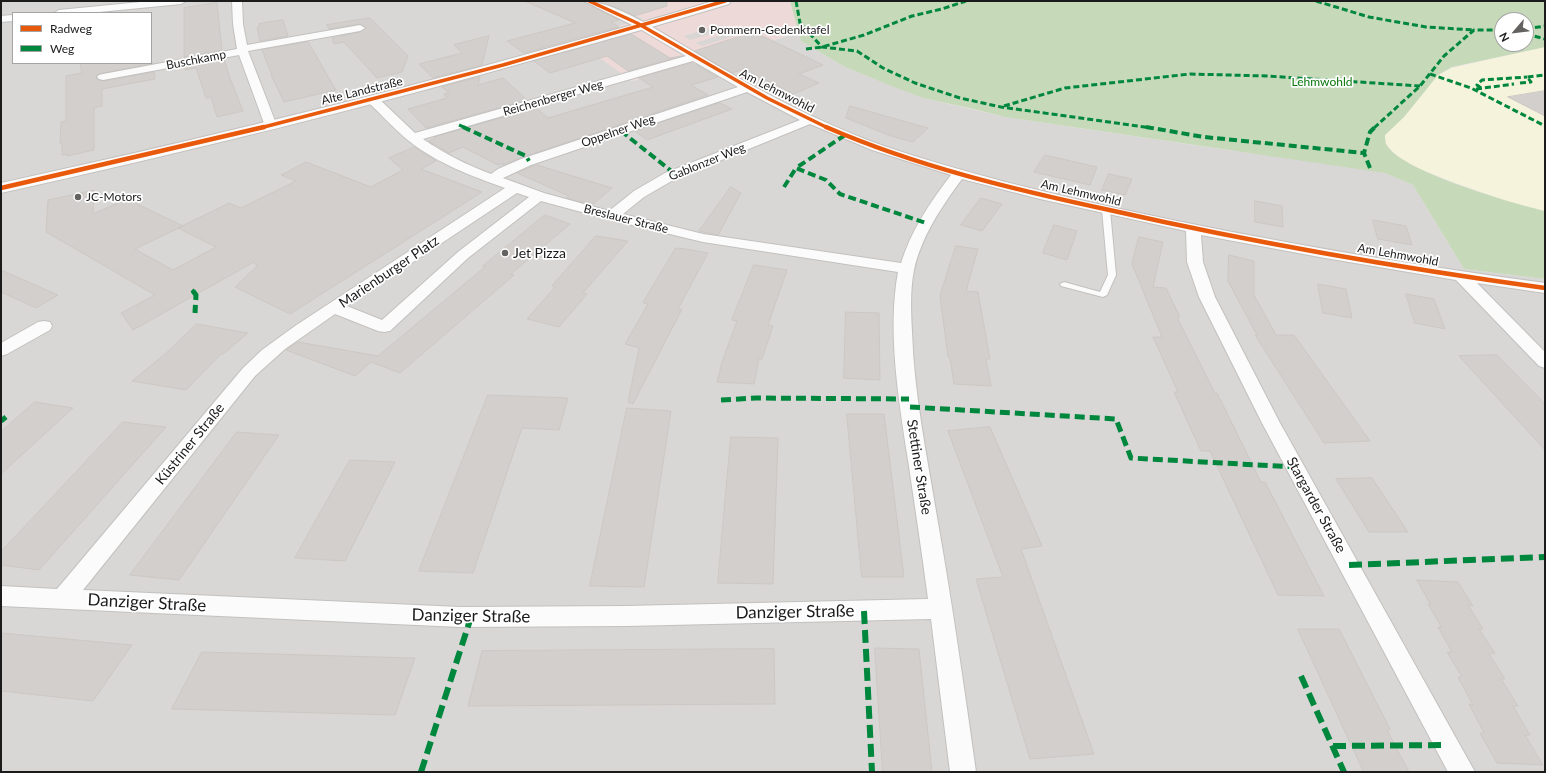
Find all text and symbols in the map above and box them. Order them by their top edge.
legend [12,12,152,64]
north arrow [1494,12,1534,52]
text: Radweg [50,21,92,36]
place label: Pommern-Gedenktafel [710,23,830,37]
marker: Pommern-Gedenktafel [697,25,707,35]
text: N [1496,31,1512,44]
text: Weg [50,41,74,56]
street label: Buschkamp [165,47,227,73]
street label: Am Lehmwohld [737,66,817,116]
street label: Alte Landstraße [320,74,404,108]
park label: Lehmwohld [1292,75,1352,89]
street label: Reichenberger Weg [501,77,605,119]
street label: Oppelner Weg [579,112,657,150]
street label: Gablonzer Weg [667,140,747,184]
street label: Am Lehmwohld [1039,177,1123,209]
place label: JC-Motors [86,190,142,204]
marker: JC-Motors [73,192,83,202]
street label: Breslauer Straße [582,202,670,236]
street label: Marienburger Platz [336,232,442,312]
street label: Am Lehmwohld [1356,241,1440,269]
place label: Jet Pizza [513,245,566,261]
marker: Jet Pizza [500,248,510,258]
street label: Küstriner Straße [152,400,228,488]
street label: Stettiner Straße [903,418,935,516]
street label: Stargarder Straße [1283,454,1349,556]
street label: Danziger Straße [87,590,207,616]
street label: Danziger Straße [735,601,855,623]
street label: Danziger Straße [411,605,531,627]

